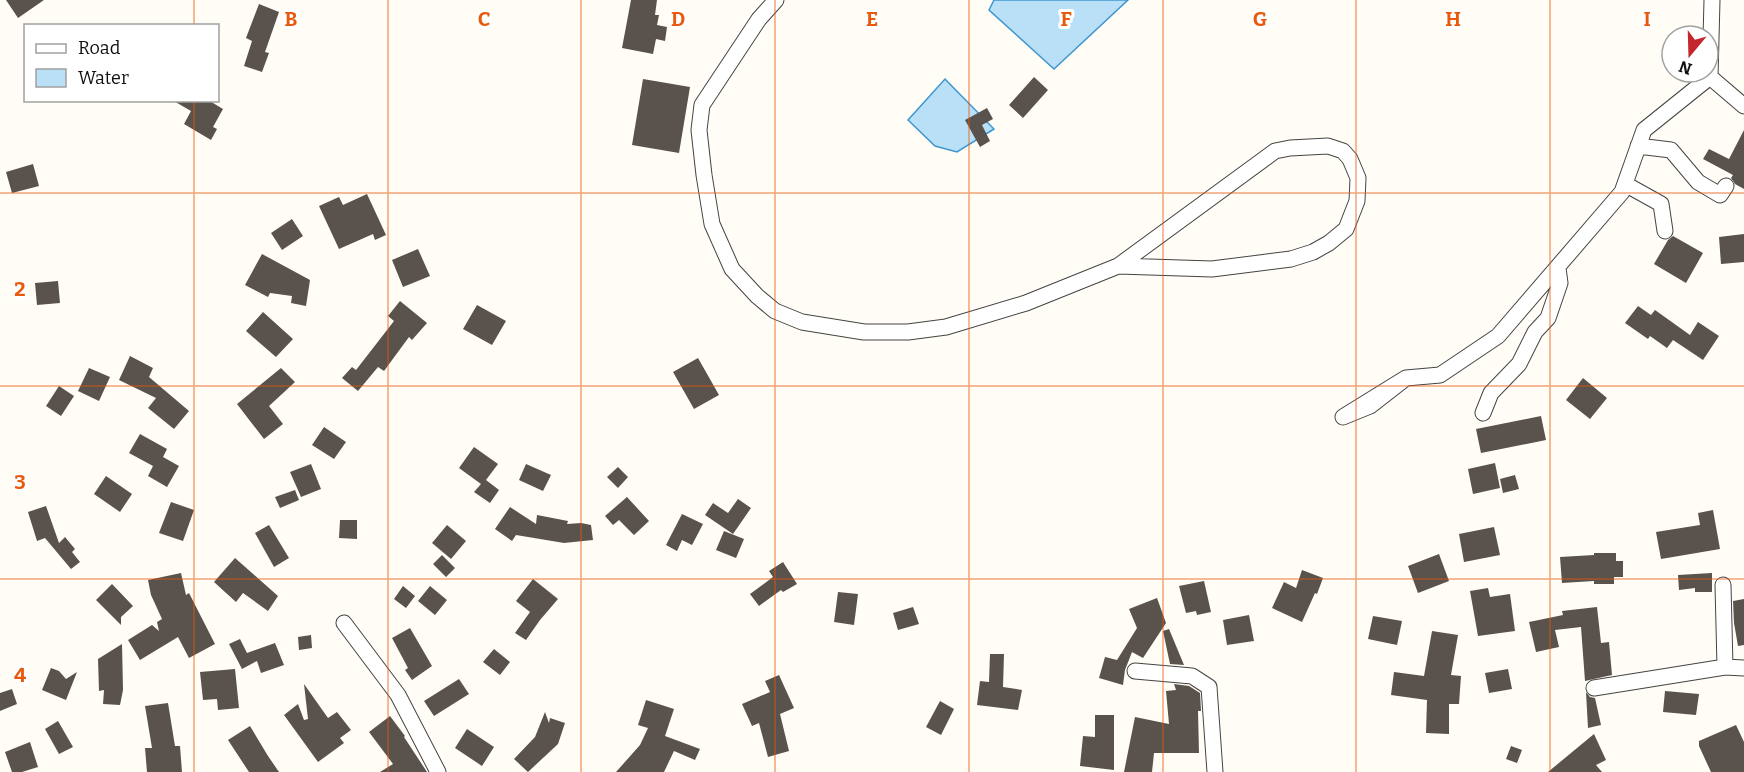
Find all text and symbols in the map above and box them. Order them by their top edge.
text: B [285,7,298,31]
text: C [478,7,490,31]
text: D [671,7,685,31]
text: E [866,7,878,31]
text: F [1060,7,1072,31]
text: G [1253,7,1267,31]
text: H [1445,7,1461,31]
text: I [1643,7,1651,31]
legend [24,24,219,102]
north arrow [1660,24,1720,84]
text: Road [78,37,121,59]
text: N [1676,57,1694,79]
text: Water [78,67,129,89]
text: 2 [14,277,26,301]
text: 3 [14,470,26,494]
text: 4 [14,663,26,687]

